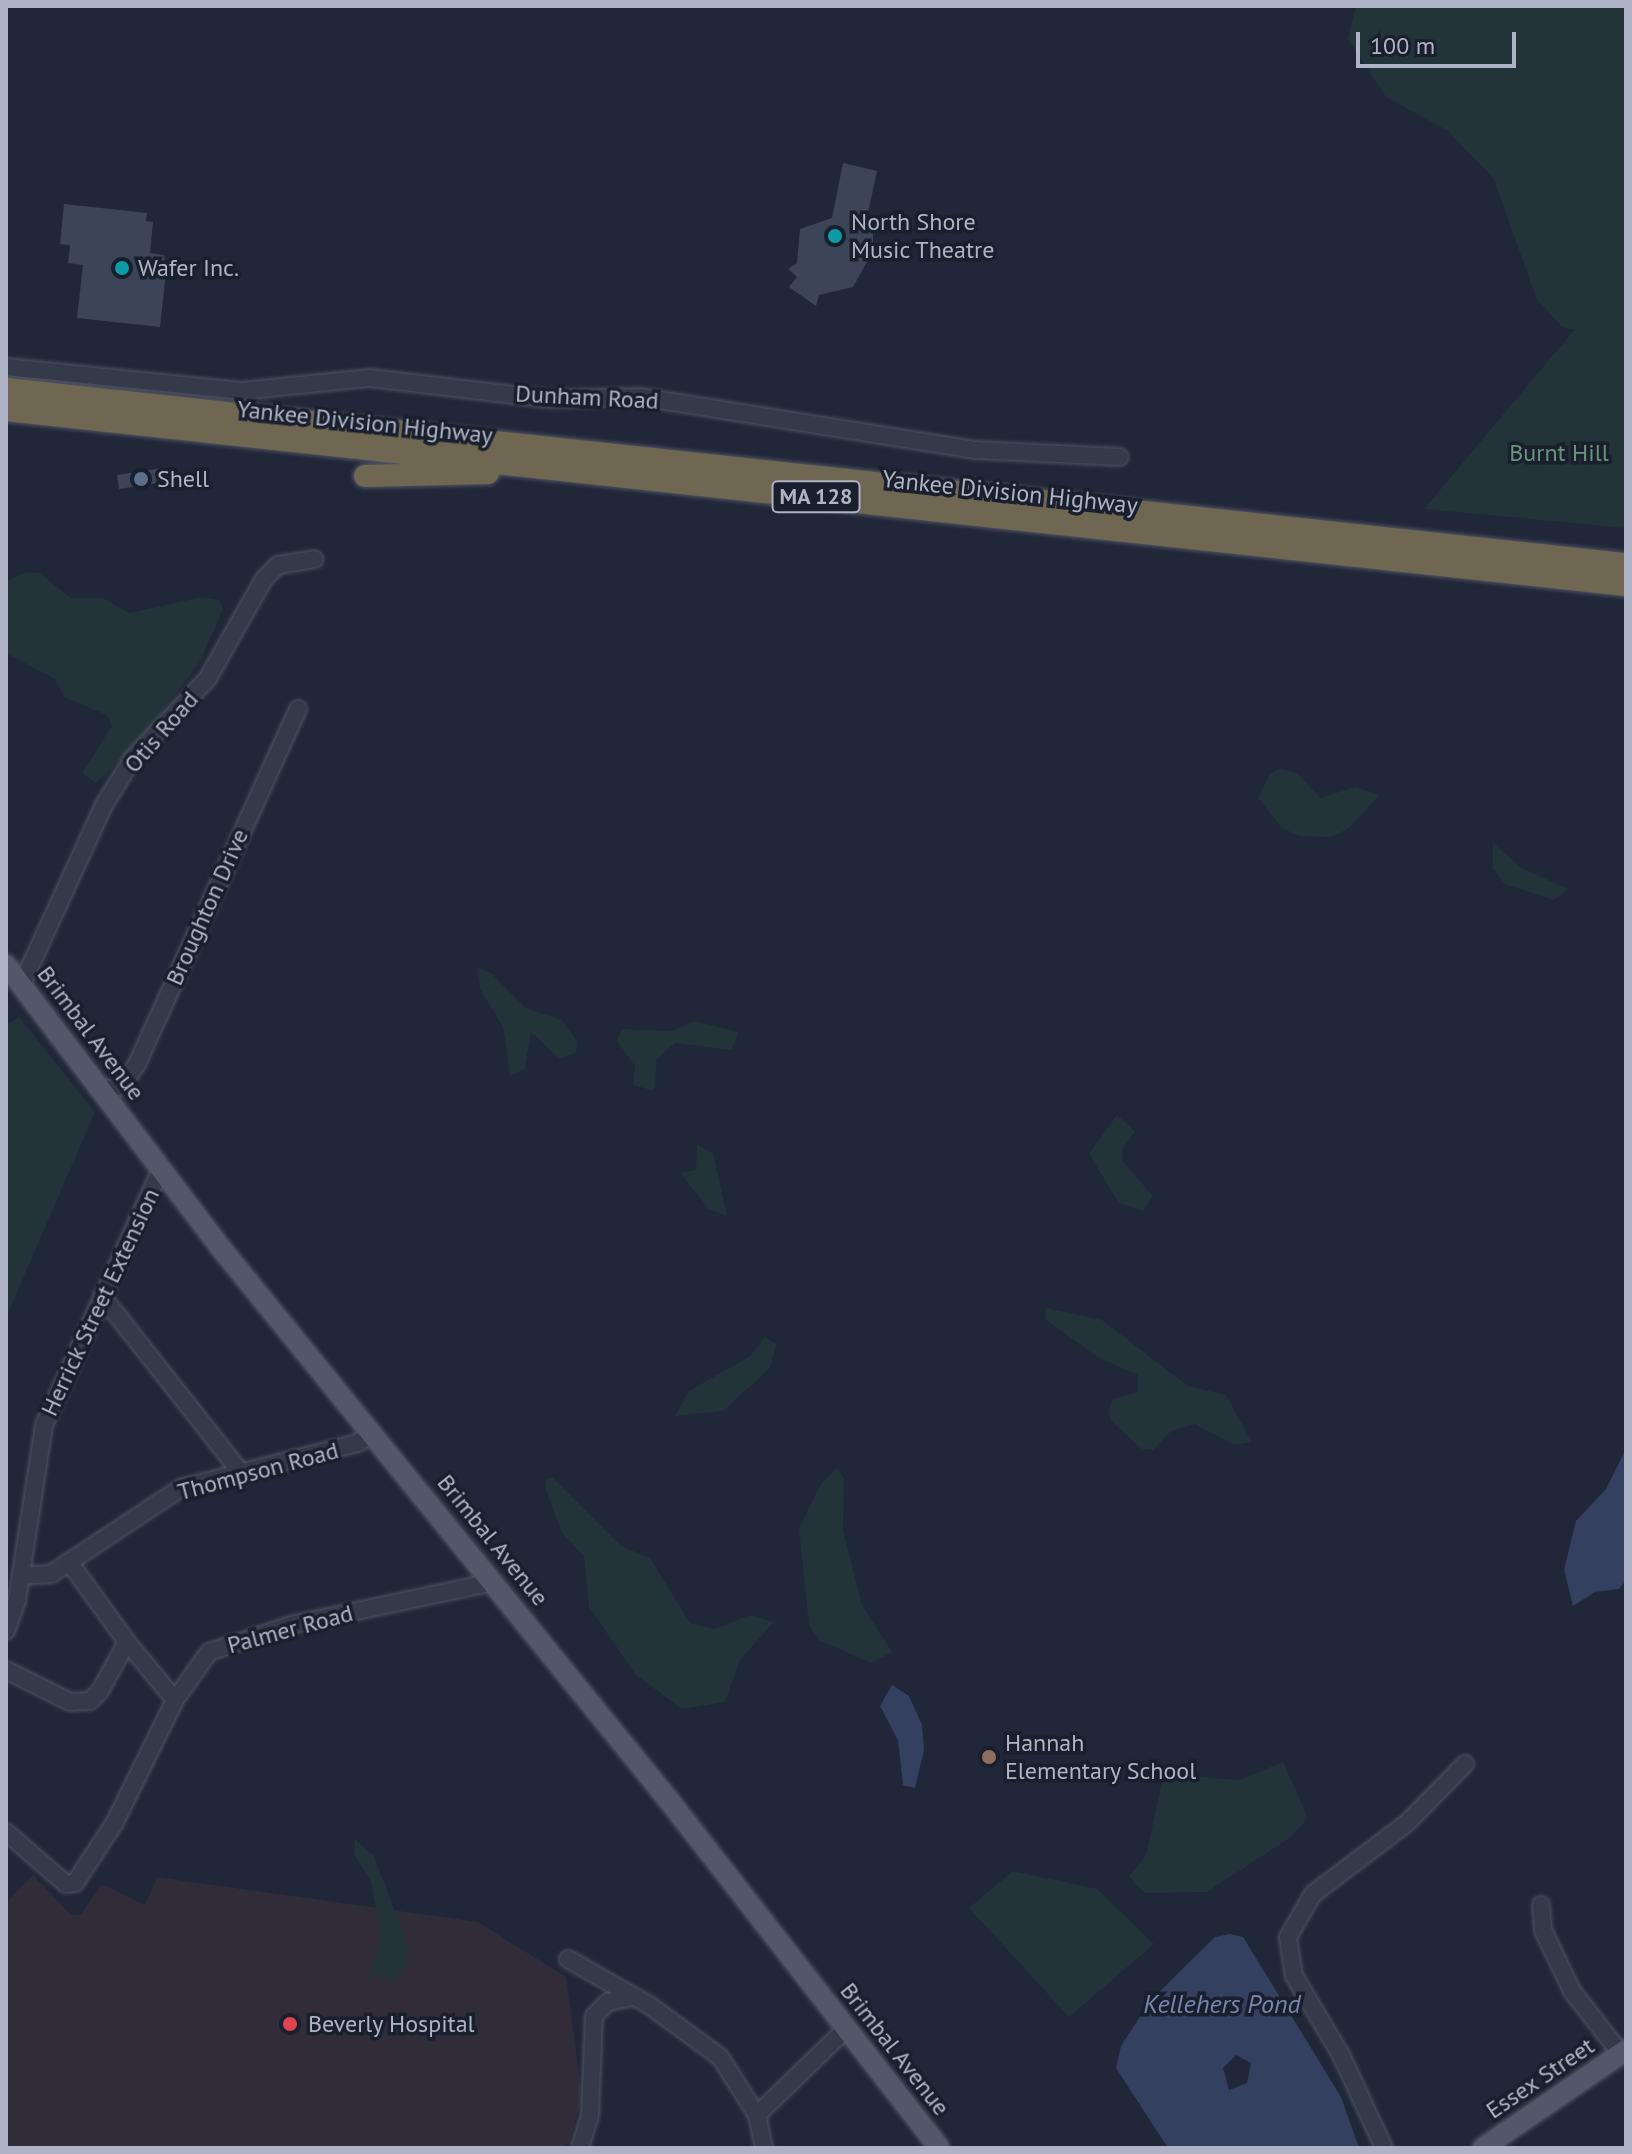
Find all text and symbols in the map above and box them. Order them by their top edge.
scale bar [1360,16,1520,66]
text: 100 m [1370,30,1435,61]
place label: North Shore Music Theatre [851,208,996,264]
marker: North Shore Music Theatre [826,227,844,245]
place label: Wafer Inc. [138,254,239,282]
marker: Wafer Inc. [113,259,131,277]
street label: Dunham Road [515,379,659,415]
street label: Yankee Division Highway [236,394,494,450]
park label: Burnt Hill [1509,439,1609,467]
street label: Yankee Division Highway [881,464,1139,520]
place label: Shell [157,465,209,493]
marker: Shell [132,470,150,488]
road number: MA 128 [770,479,862,515]
street label: Otis Road [118,685,204,779]
street label: Broughton Drive [160,824,254,990]
street label: Brimbal Avenue [31,960,151,1106]
street label: Herrick Street Extension [34,1183,166,1421]
street label: Thompson Road [175,1436,341,1506]
street label: Brimbal Avenue [431,1468,555,1612]
street label: Palmer Road [224,1598,356,1660]
place label: Hannah Elementary School [1005,1729,1197,1785]
marker: Hannah Elementary School [980,1748,998,1766]
street label: Brimbal Avenue [834,1977,956,2121]
water label: Kellehers Pond [1143,1988,1301,2020]
place label: Beverly Hospital [308,2010,475,2038]
marker: Beverly Hospital [279,2013,301,2035]
street label: Essex Street [1480,2031,1600,2125]

